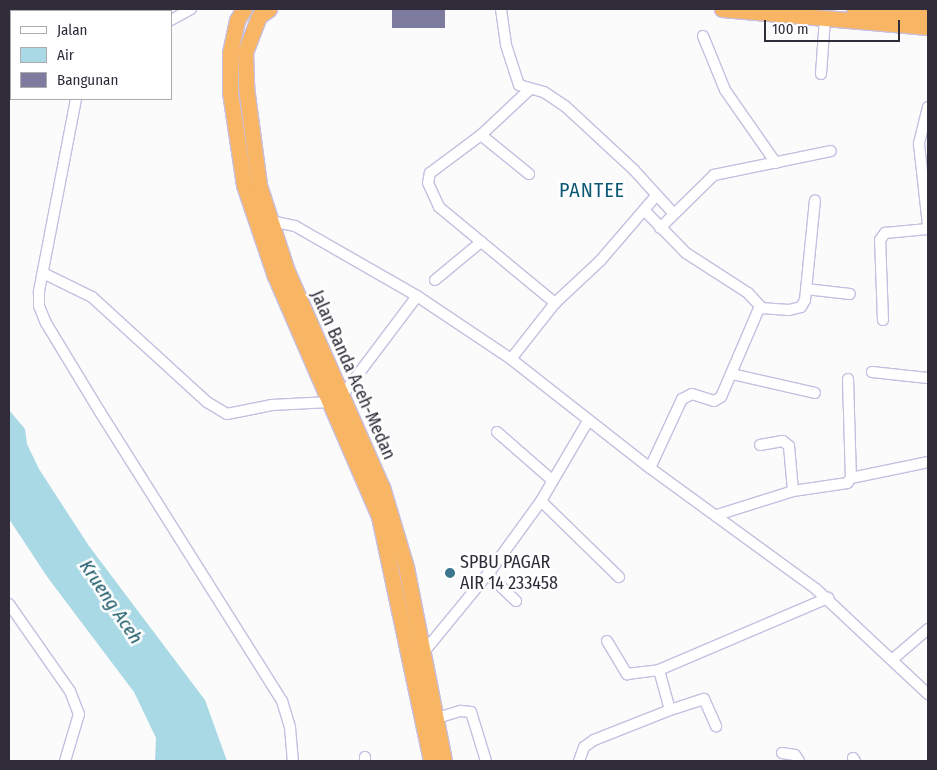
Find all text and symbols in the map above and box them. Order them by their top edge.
legend [10,10,172,100]
scale bar [767,10,903,42]
text: 100 m [772,20,809,38]
text: Jalan [57,21,87,39]
text: Air [57,46,74,64]
text: Bangunan [57,71,118,89]
district label: PANTEE [558,178,626,202]
street label: Jalan Banda Aceh-Medan [306,287,400,463]
place label: SPBU PAGAR AIR 14 233458 [460,552,558,594]
water label: Krueng Aceh [75,556,147,648]
marker: SPBU PAGAR AIR 14 233458 [444,567,456,579]

